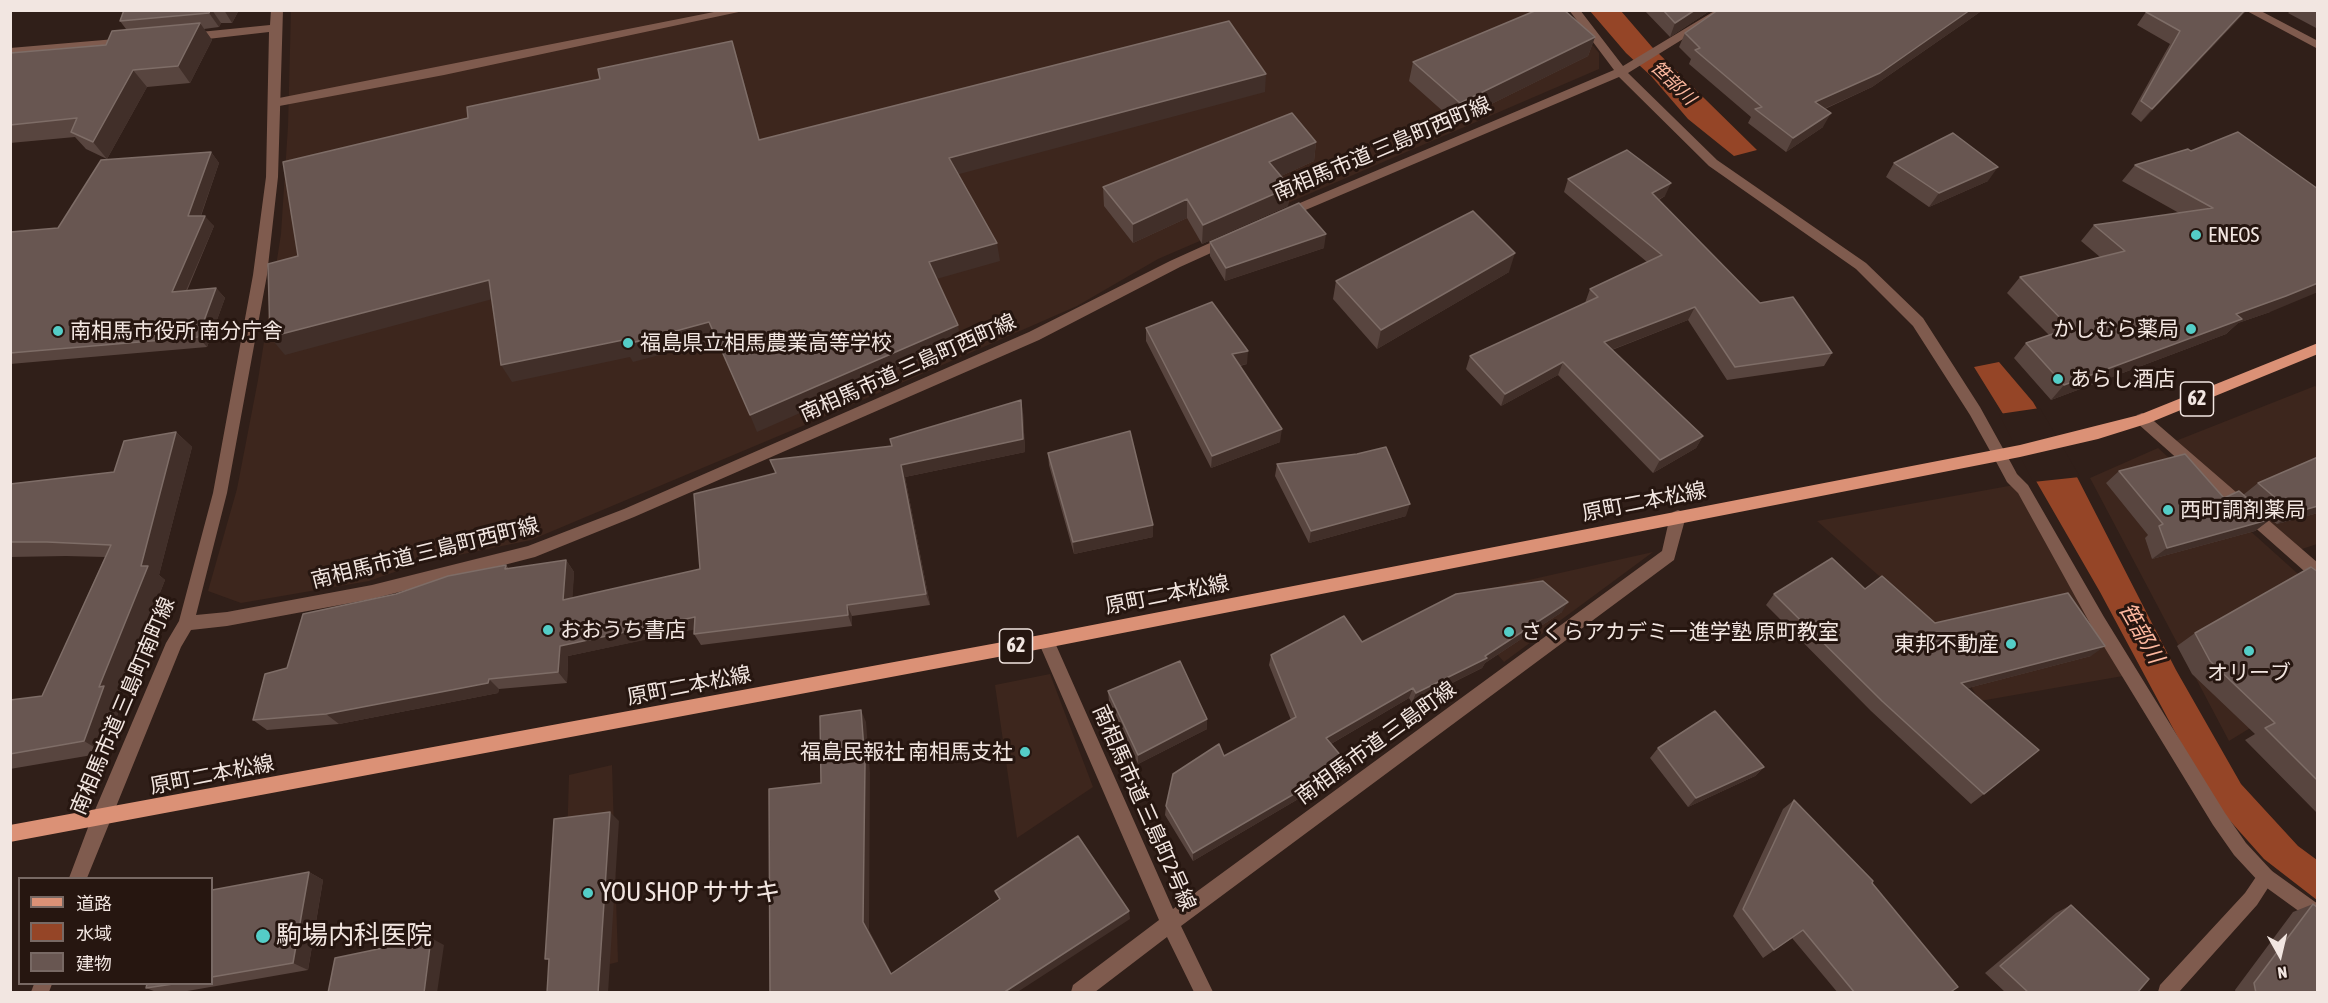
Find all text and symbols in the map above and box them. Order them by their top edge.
water label: 笹部川 [1646,56,1700,110]
street label: 南相馬市道 三島町西町線 [1269,92,1495,206]
place label: ENEOS [2208,222,2259,248]
marker: ENEOS [2189,228,2203,242]
street label: 南相馬市道 三島町西町線 [796,309,1020,427]
place label: かしむら薬局 [2053,316,2179,342]
place label: 南相馬市役所 南分庁舎 [70,318,283,344]
marker: かしむら薬局 [2184,322,2198,336]
marker: 南相馬市役所 南分庁舎 [51,324,65,338]
place label: 福島県立相馬農業高等学校 [640,330,892,356]
marker: 福島県立相馬農業高等学校 [621,336,635,350]
place label: あらし酒店 [2070,366,2175,392]
marker: あらし酒店 [2051,372,2065,386]
road number: 62 [2180,382,2214,416]
street label: 原町二本松線 [1580,478,1708,526]
place label: 西町調剤薬局 [2180,497,2306,523]
marker: 西町調剤薬局 [2161,503,2175,517]
street label: 南相馬市道 三島町西町線 [308,512,542,594]
street label: 原町二本松線 [1103,571,1231,619]
street label: 南相馬市道 三島町南町線 [66,593,180,819]
water label: 笹部川 [2113,598,2169,668]
place label: おおうち書店 [560,617,686,643]
place label: さくらアカデミー進学塾 原町教室 [1521,619,1839,645]
marker: おおうち書店 [541,623,555,637]
marker: さくらアカデミー進学塾 原町教室 [1502,625,1516,639]
road number: 62 [1000,629,1032,663]
place label: 東邦不動産 [1894,631,1999,657]
marker: 東邦不動産 [2004,637,2018,651]
marker: オリーブ [2242,644,2256,658]
place label: オリーブ [2207,660,2291,686]
street label: 原町二本松線 [625,662,753,710]
street label: 南相馬市道 三島町線 [1291,676,1461,810]
street label: 南相馬市道 三島町2号線 [1087,701,1201,915]
place label: 福島民報社 南相馬支社 [800,739,1013,765]
marker: 福島民報社 南相馬支社 [1018,745,1032,759]
street label: 原町二本松線 [148,751,276,799]
legend [18,877,213,985]
place label: YOU SHOP ササキ [600,877,780,909]
marker: YOU SHOP ササキ [581,886,595,900]
text: 道路 [76,893,112,914]
place label: 駒場内科医院 [276,920,432,952]
text: 水域 [76,923,112,944]
north arrow [2250,925,2310,985]
marker: 駒場内科医院 [254,927,272,945]
text: 建物 [76,953,112,974]
text: N [2277,963,2288,982]

